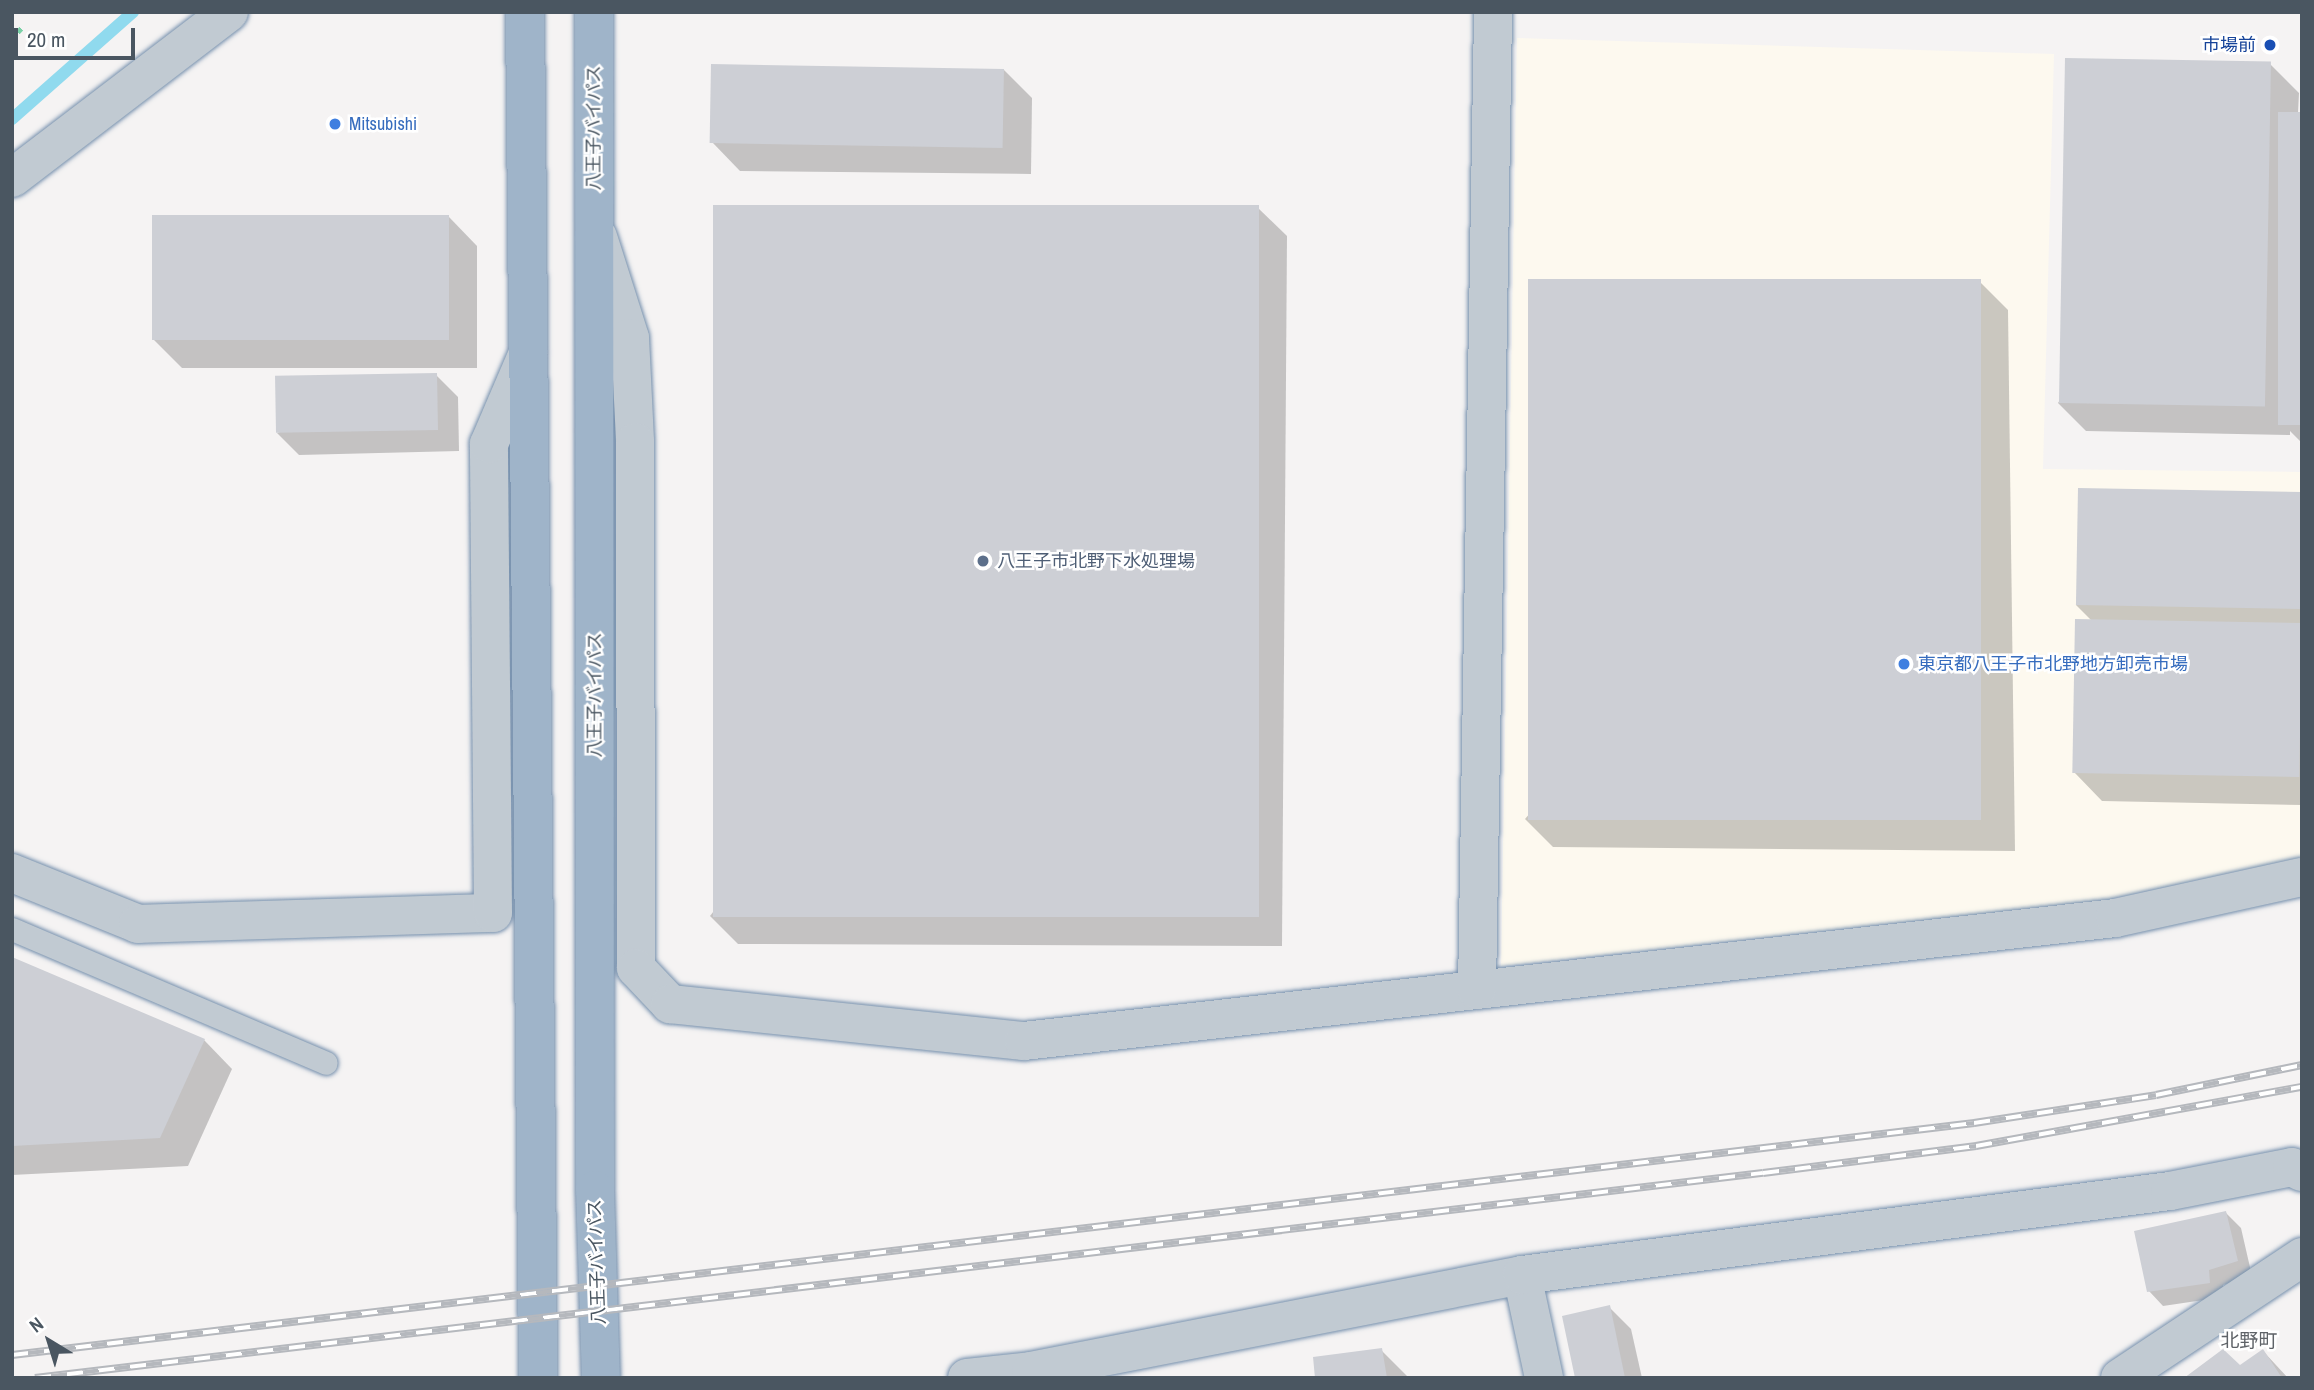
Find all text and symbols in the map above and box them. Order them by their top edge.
scale bar [18,14,138,58]
text: 20 m [27,25,65,54]
place label: 市場前 [2202,34,2256,56]
marker: 市場前 [2262,37,2278,53]
street label: 八王子バイパス [583,65,605,191]
place label: Mitsubishi [349,113,417,135]
marker: Mitsubishi [327,116,343,132]
place label: 八王子市北野下水処理場 [997,550,1195,572]
marker: 八王子市北野下水処理場 [975,553,991,569]
street label: 八王子バイパス [584,632,606,758]
place label: 東京都八王子市北野地方卸売市場 [1918,653,2188,675]
marker: 東京都八王子市北野地方卸売市場 [1896,656,1912,672]
street label: 八王子バイパス [584,1199,610,1325]
north arrow [14,1306,84,1376]
text: N [24,1311,49,1338]
district label: 北野町 [2221,1330,2277,1352]

